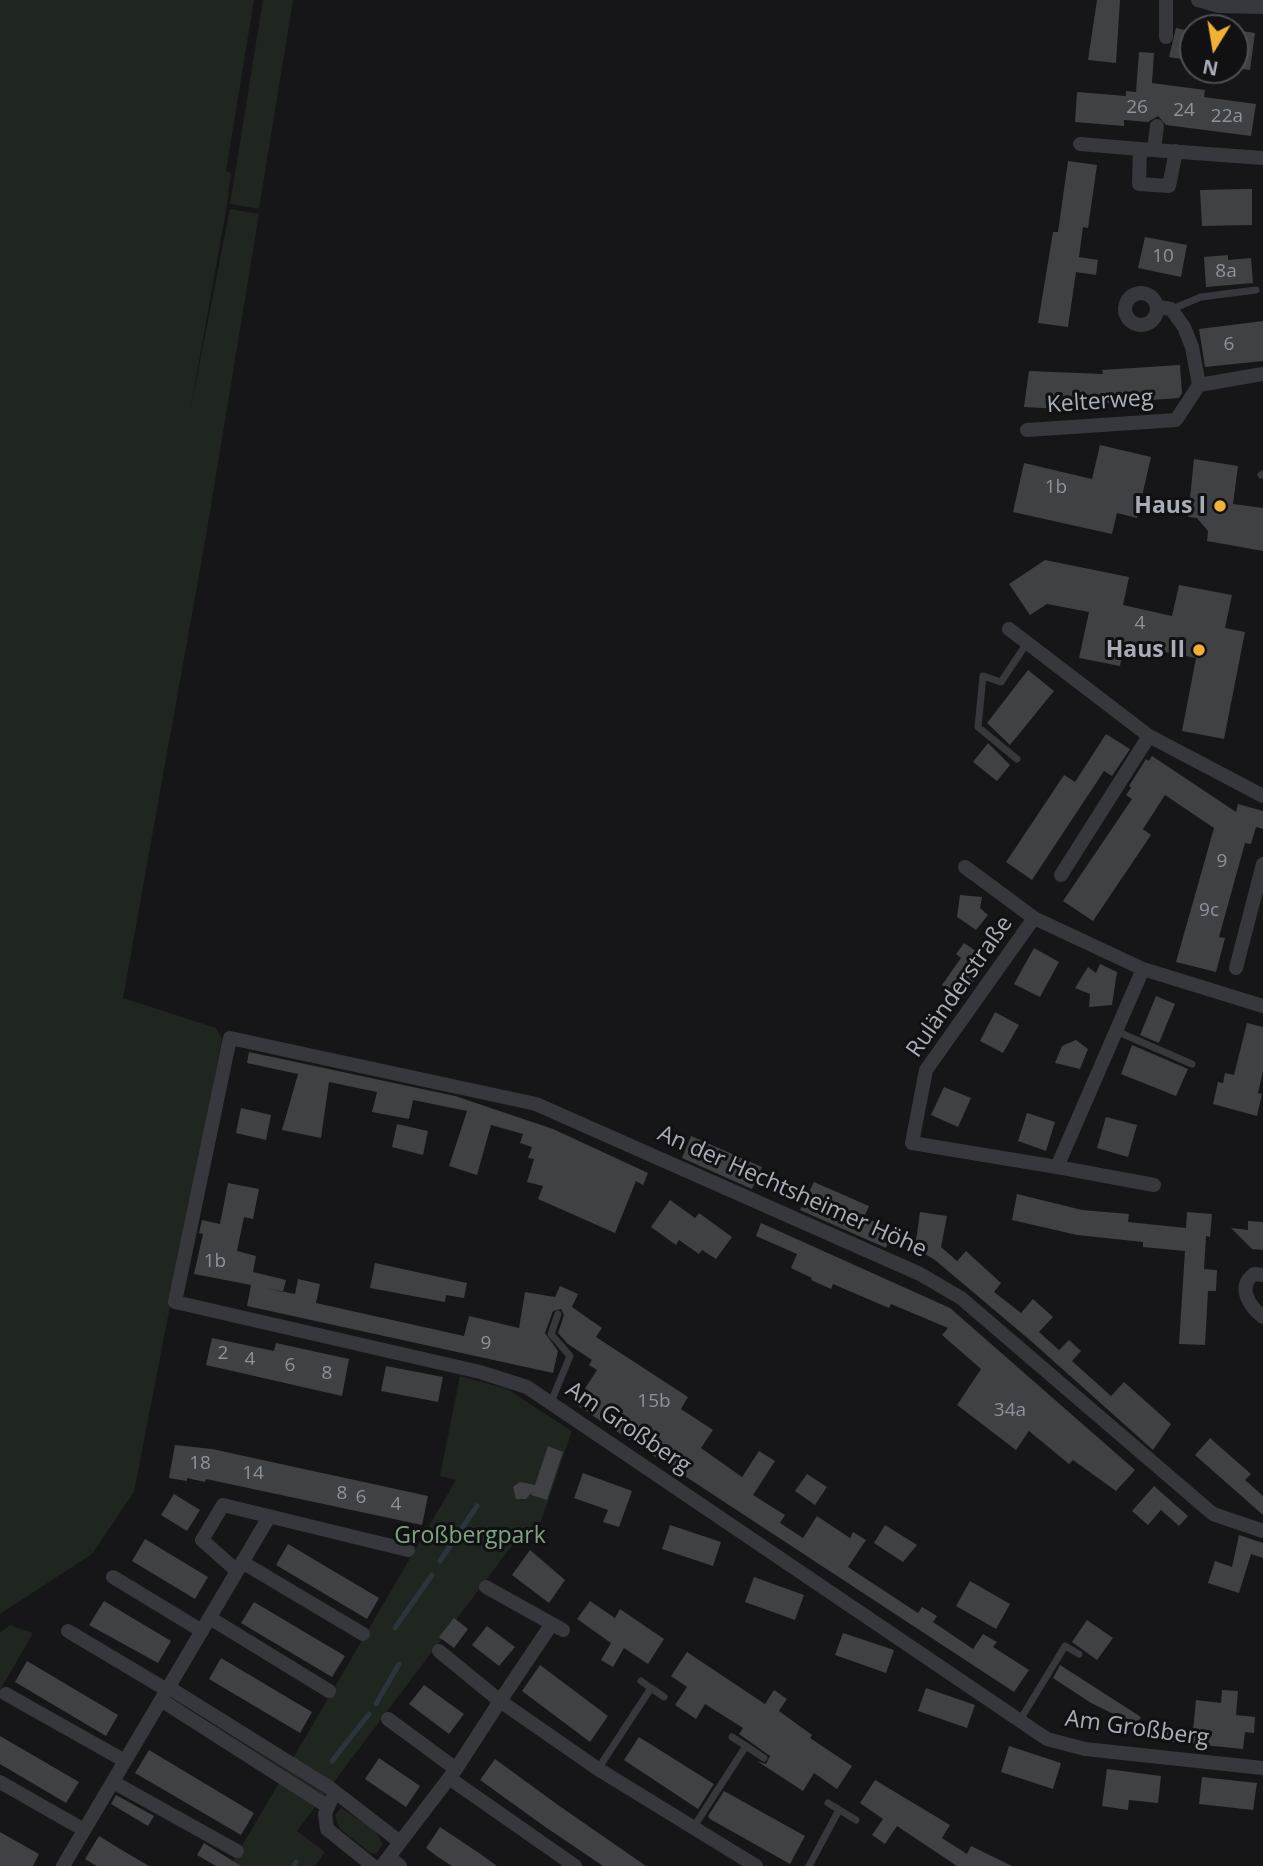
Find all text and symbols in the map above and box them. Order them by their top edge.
north arrow [1179,14,1249,84]
text: N [1200,53,1220,82]
house number: 26 [1126,97,1148,119]
house number: 24 [1173,100,1195,122]
house number: 22a [1211,106,1243,128]
house number: 10 [1152,246,1174,268]
house number: 8a [1215,261,1237,283]
house number: 6 [1224,334,1234,356]
street label: Kelterweg [1046,385,1154,419]
house number: 1b [1045,477,1067,499]
place label: Haus I [1134,492,1206,520]
marker: Haus I [1212,498,1228,514]
house number: 4 [1135,613,1145,635]
place label: Haus II [1106,636,1185,664]
marker: Haus II [1191,642,1207,658]
house number: 9 [1217,851,1227,873]
house number: 9c [1199,900,1219,922]
street label: Ruländerstraße [901,911,1019,1063]
street label: An der Hechtsheimer Höhe [653,1120,931,1264]
house number: 1b [204,1251,226,1273]
house number: 9 [481,1333,491,1355]
house number: 2 [218,1343,228,1365]
house number: 4 [245,1349,255,1371]
house number: 6 [285,1355,295,1377]
house number: 8 [322,1363,332,1385]
street label: Am Großberg [560,1376,696,1480]
house number: 15b [637,1391,671,1413]
house number: 34a [994,1400,1026,1422]
house number: 18 [189,1453,211,1475]
house number: 14 [242,1463,264,1485]
house number: 8 [337,1483,347,1505]
house number: 6 [356,1487,366,1509]
house number: 4 [391,1494,401,1516]
park label: Großbergpark [394,1522,546,1550]
street label: Am Großberg [1063,1705,1211,1753]

